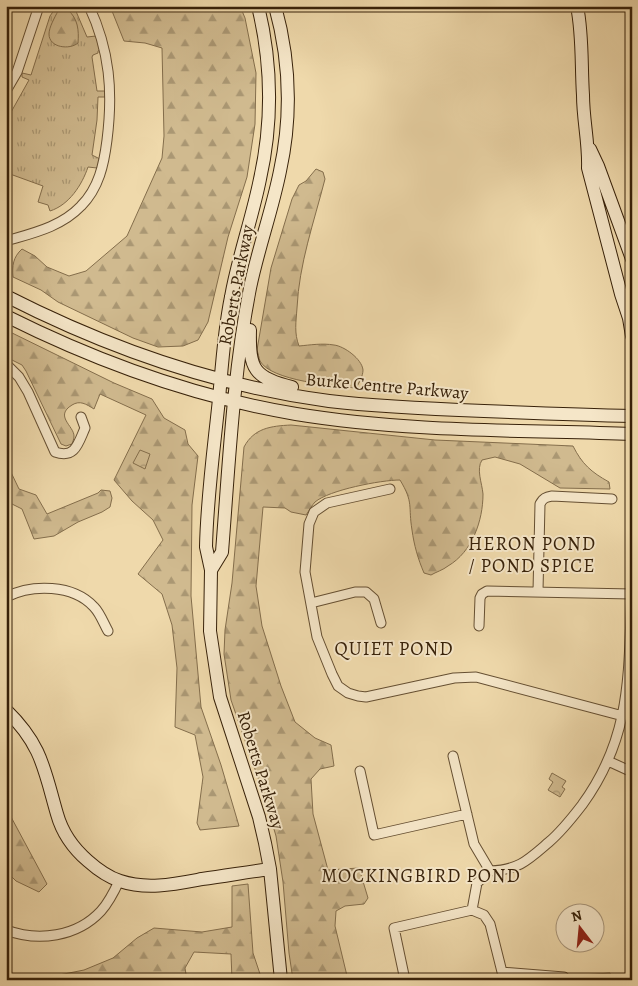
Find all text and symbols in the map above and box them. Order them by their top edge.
street label: Roberts Parkway [213,222,260,347]
street label: Burke Centre Parkway [305,367,470,405]
district label: HERON POND / POND SPICE [468,531,596,579]
district label: QUIET POND [334,636,454,662]
street label: Roberts Parkway [232,708,291,833]
district label: MOCKINGBIRD POND [321,863,521,889]
north arrow [556,904,606,954]
text: N [569,905,584,927]

